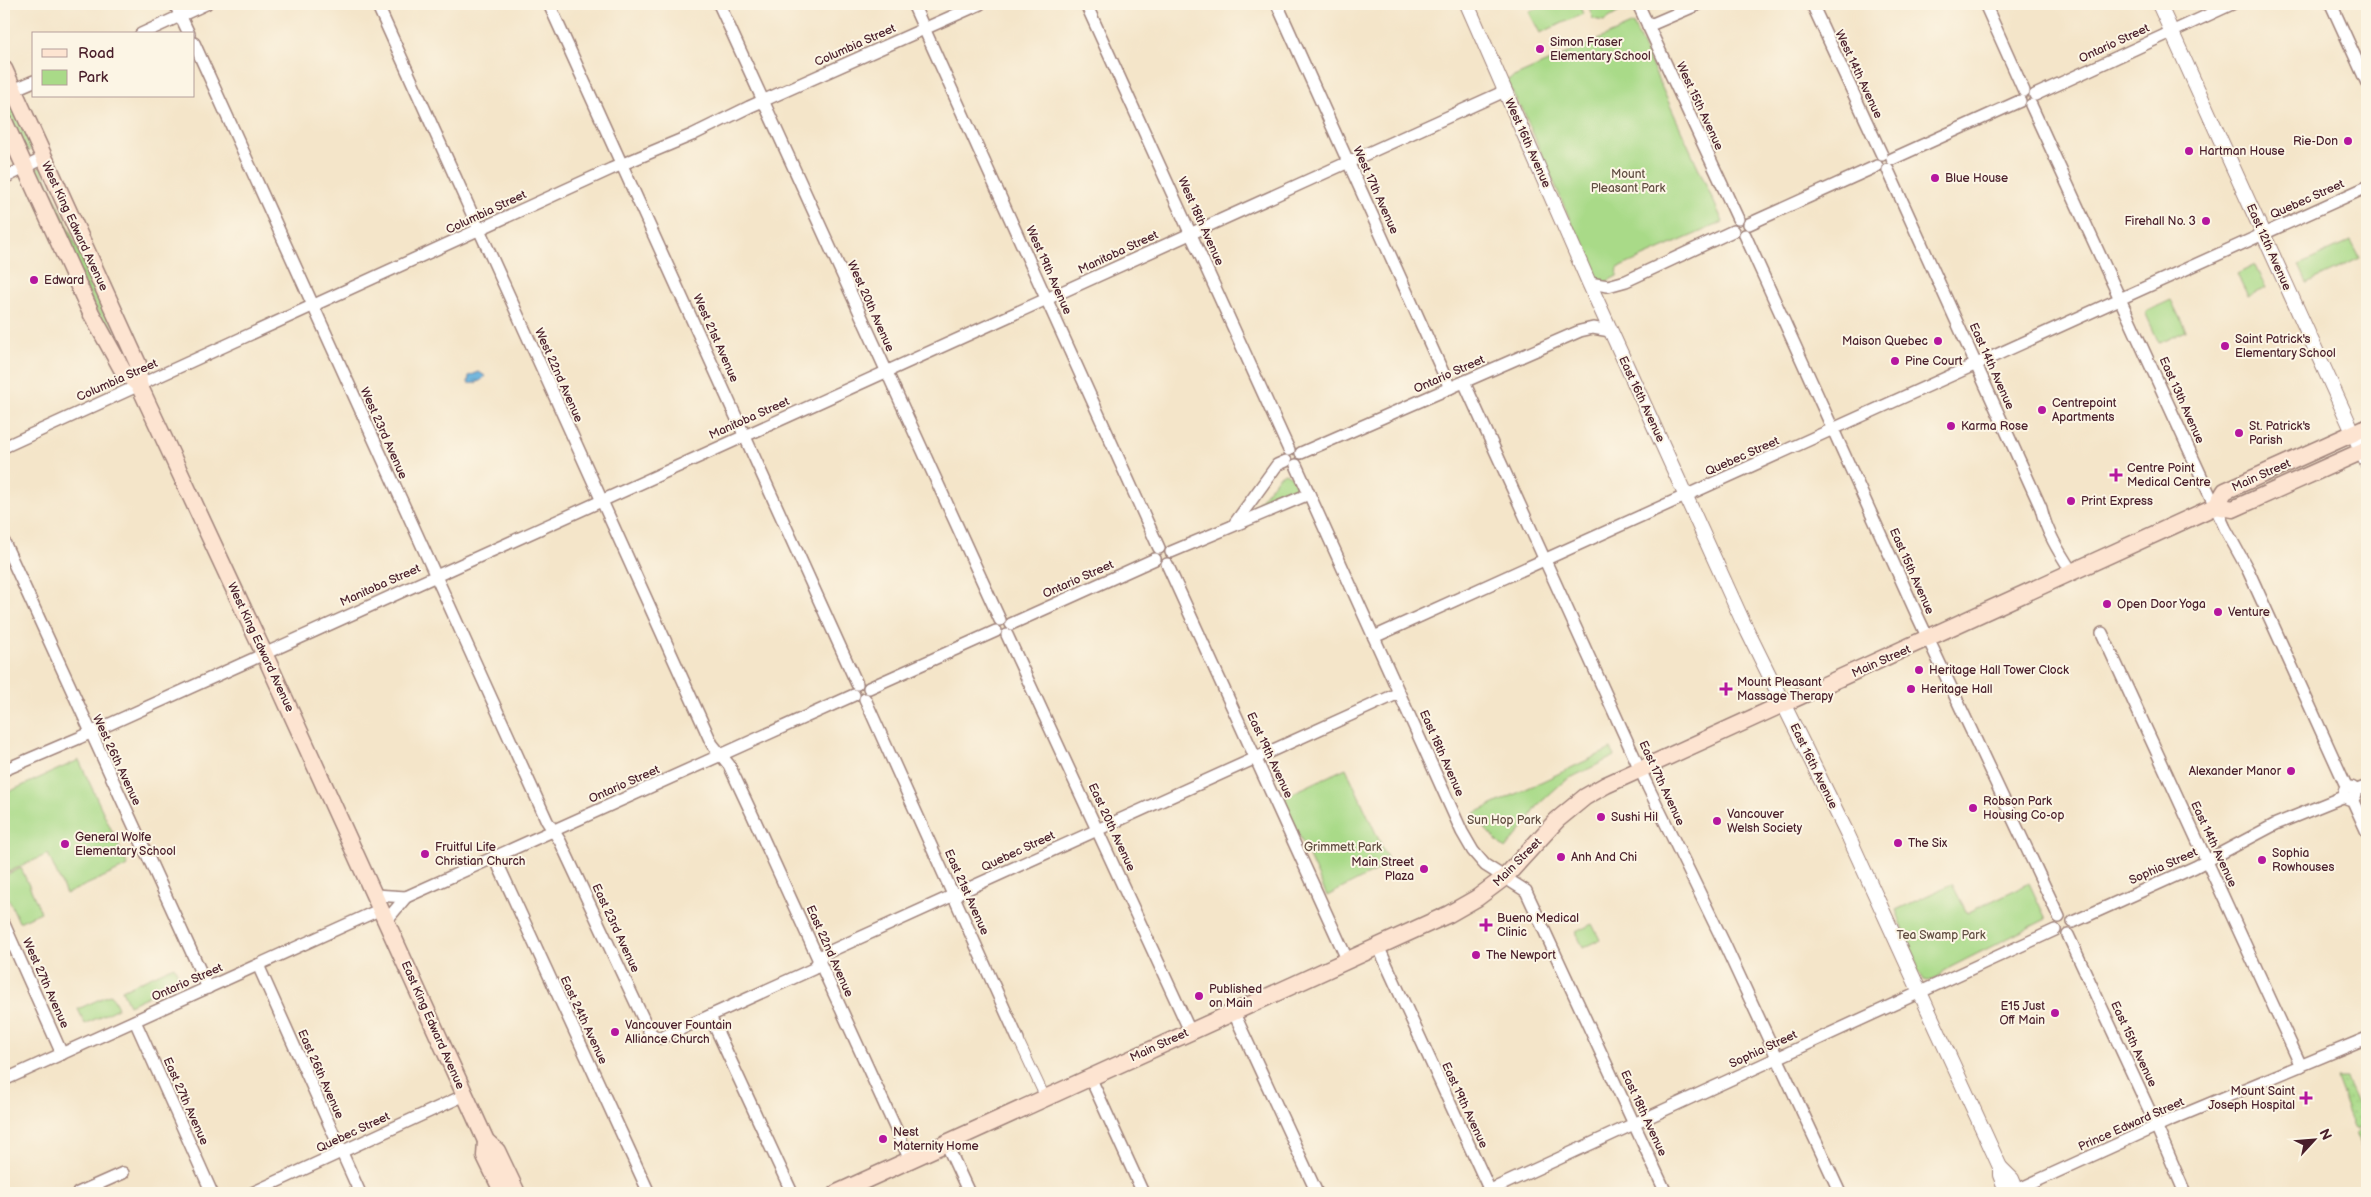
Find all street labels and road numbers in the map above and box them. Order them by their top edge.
street label: Ontario Street [2077,20,2152,66]
street label: Columbia Street [812,21,898,70]
street label: West 14th Avenue [1831,28,1886,121]
street label: West 15th Avenue [1673,60,1727,153]
street label: West 16th Avenue [1501,96,1554,190]
street label: West 17th Avenue [1349,144,1402,236]
street label: West King Edward Avenue [39,159,111,293]
street label: West 18th Avenue [1174,174,1227,268]
street label: Quebec Street [2268,176,2347,222]
street label: Columbia Street [444,187,529,238]
street label: East 12th Avenue [2243,202,2294,293]
street label: West 19th Avenue [1022,223,1075,317]
street label: Manitoba Street [1076,227,1161,278]
street label: West 20th Avenue [844,258,897,354]
street label: West 21st Avenue [689,292,742,385]
street label: East 14th Avenue [1966,321,2017,412]
street label: West 22nd Avenue [531,326,586,425]
street label: Ontario Street [1411,352,1487,397]
street label: East 16th Avenue [1615,354,1668,445]
street label: East 13th Avenue [2156,354,2207,446]
street label: Columbia Street [74,356,160,405]
street label: West 23rd Avenue [357,385,411,481]
street label: Manitoba Street [707,394,792,443]
street label: Quebec Street [1703,433,1782,479]
street label: Main Street [2230,456,2293,495]
street label: East 15th Avenue [1886,526,1937,617]
street label: Ontario Street [1040,557,1116,602]
street label: Manitoba Street [338,561,423,610]
street label: West King Edward Avenue [224,580,297,714]
street label: Main Street [1850,642,1913,681]
street label: East 18th Avenue [1416,708,1467,799]
street label: East 19th Avenue [1243,710,1296,801]
street label: West 26th Avenue [89,712,144,808]
street label: East 16th Avenue [1786,721,1841,811]
street label: East 17th Avenue [1635,738,1688,828]
street label: Ontario Street [586,762,662,807]
street label: East 20th Avenue [1085,781,1139,874]
street label: East 14th Avenue [2187,799,2240,890]
street label: Quebec Street [979,828,1058,875]
street label: Main Street [1490,835,1545,890]
street label: Sophia Street [2127,845,2200,888]
street label: East 21st Avenue [941,847,992,937]
street label: East 23rd Avenue [588,881,643,975]
street label: East 22nd Avenue [803,903,857,999]
street label: West 27th Avenue [19,936,72,1031]
street label: East King Edward Avenue [398,959,468,1092]
street label: Ontario Street [149,960,225,1005]
street label: East 24th Avenue [557,974,611,1067]
street label: East 15th Avenue [2107,999,2160,1089]
street label: Main Street [1128,1025,1191,1065]
street label: East 26th Avenue [294,1027,347,1121]
street label: Sophia Street [1727,1027,1800,1072]
street label: East 27th Avenue [159,1055,212,1147]
street label: East 19th Avenue [1438,1060,1491,1151]
street label: East 18th Avenue [1617,1068,1670,1159]
street label: Prince Edward Street [2076,1094,2187,1155]
street label: Quebec Street [314,1109,393,1156]

